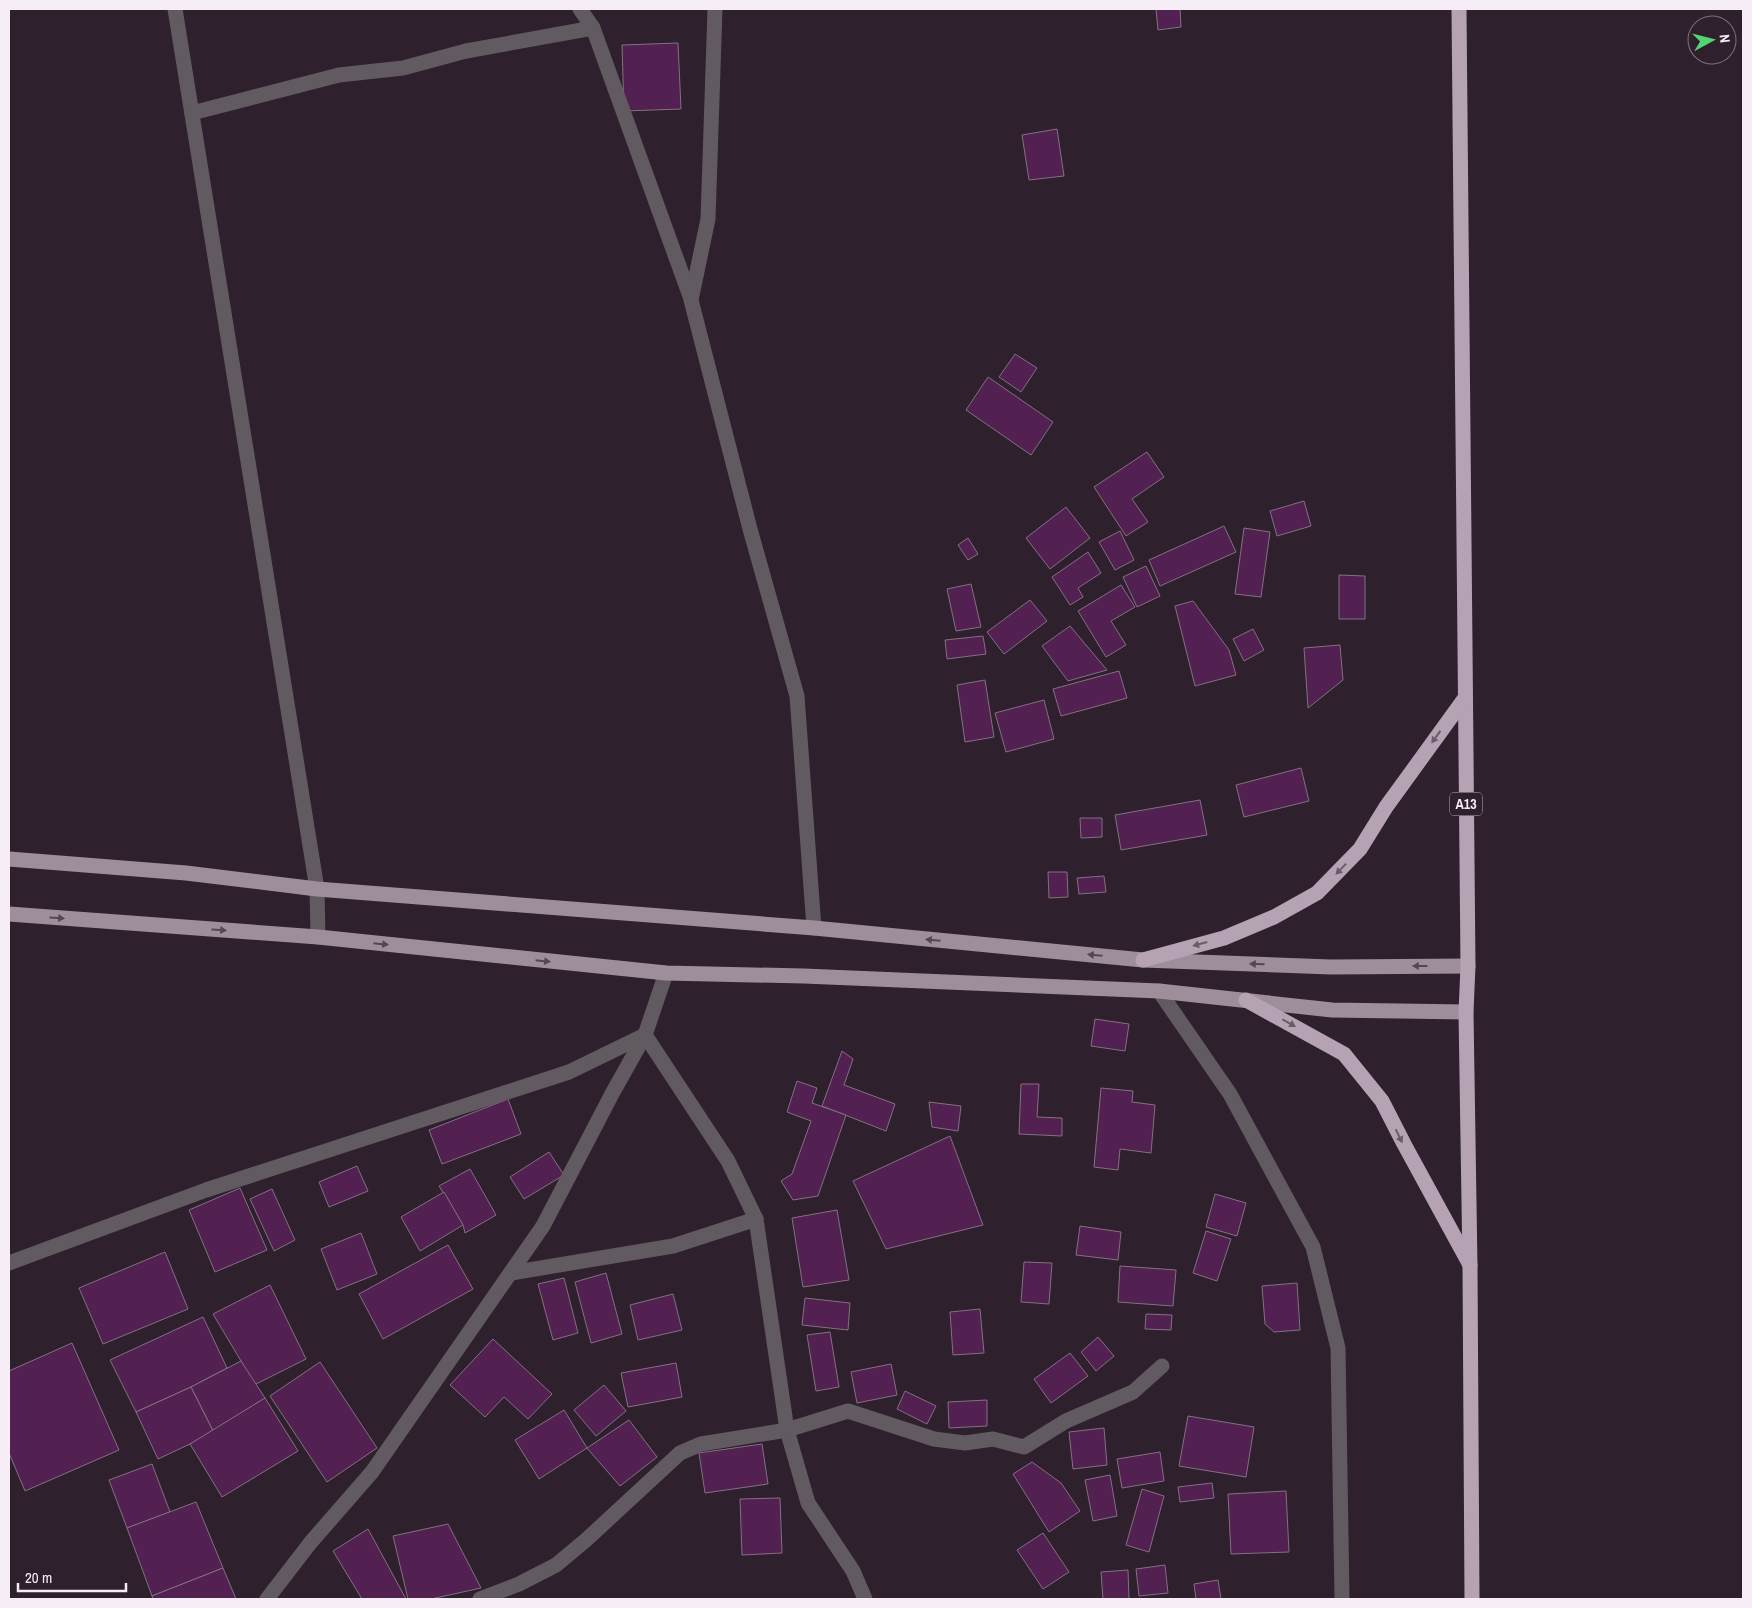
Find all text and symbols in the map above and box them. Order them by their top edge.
north arrow [1687,15,1737,65]
text: N [1715,33,1734,44]
one-way arrow [1431,730,1441,744]
road number: A13 [1450,792,1482,816]
one-way arrow [1335,862,1347,874]
one-way arrow [50,914,66,922]
one-way arrow [212,926,228,934]
one-way arrow [925,936,941,944]
one-way arrow [374,940,390,948]
one-way arrow [1193,941,1208,949]
one-way arrow [1087,951,1103,959]
one-way arrow [535,957,551,965]
one-way arrow [1249,960,1265,968]
one-way arrow [1411,962,1427,970]
one-way arrow [1281,1019,1296,1027]
one-way arrow [1395,1128,1403,1143]
scale bar [18,1560,125,1592]
text: 20 m [25,1567,52,1588]

